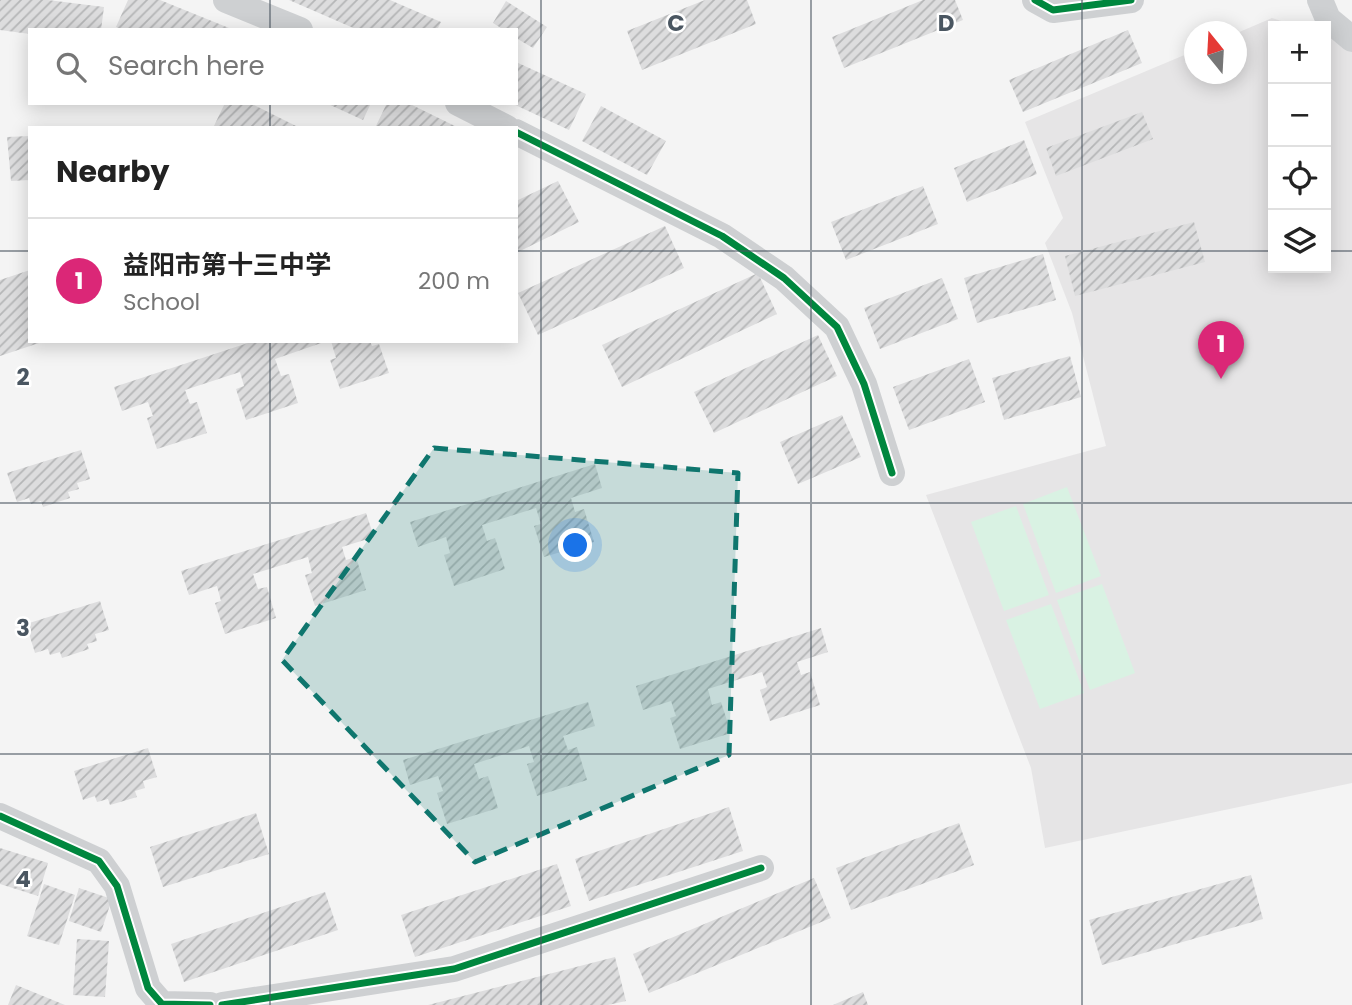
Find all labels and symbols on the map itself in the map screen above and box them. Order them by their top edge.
text: C [667,7,685,39]
text: D [938,7,954,39]
north arrow [1184,21,1247,84]
pin: 1 [1198,321,1244,379]
text: 2 [16,361,30,393]
your location [558,528,592,562]
text: 3 [16,612,30,644]
text: 4 [15,863,31,895]

